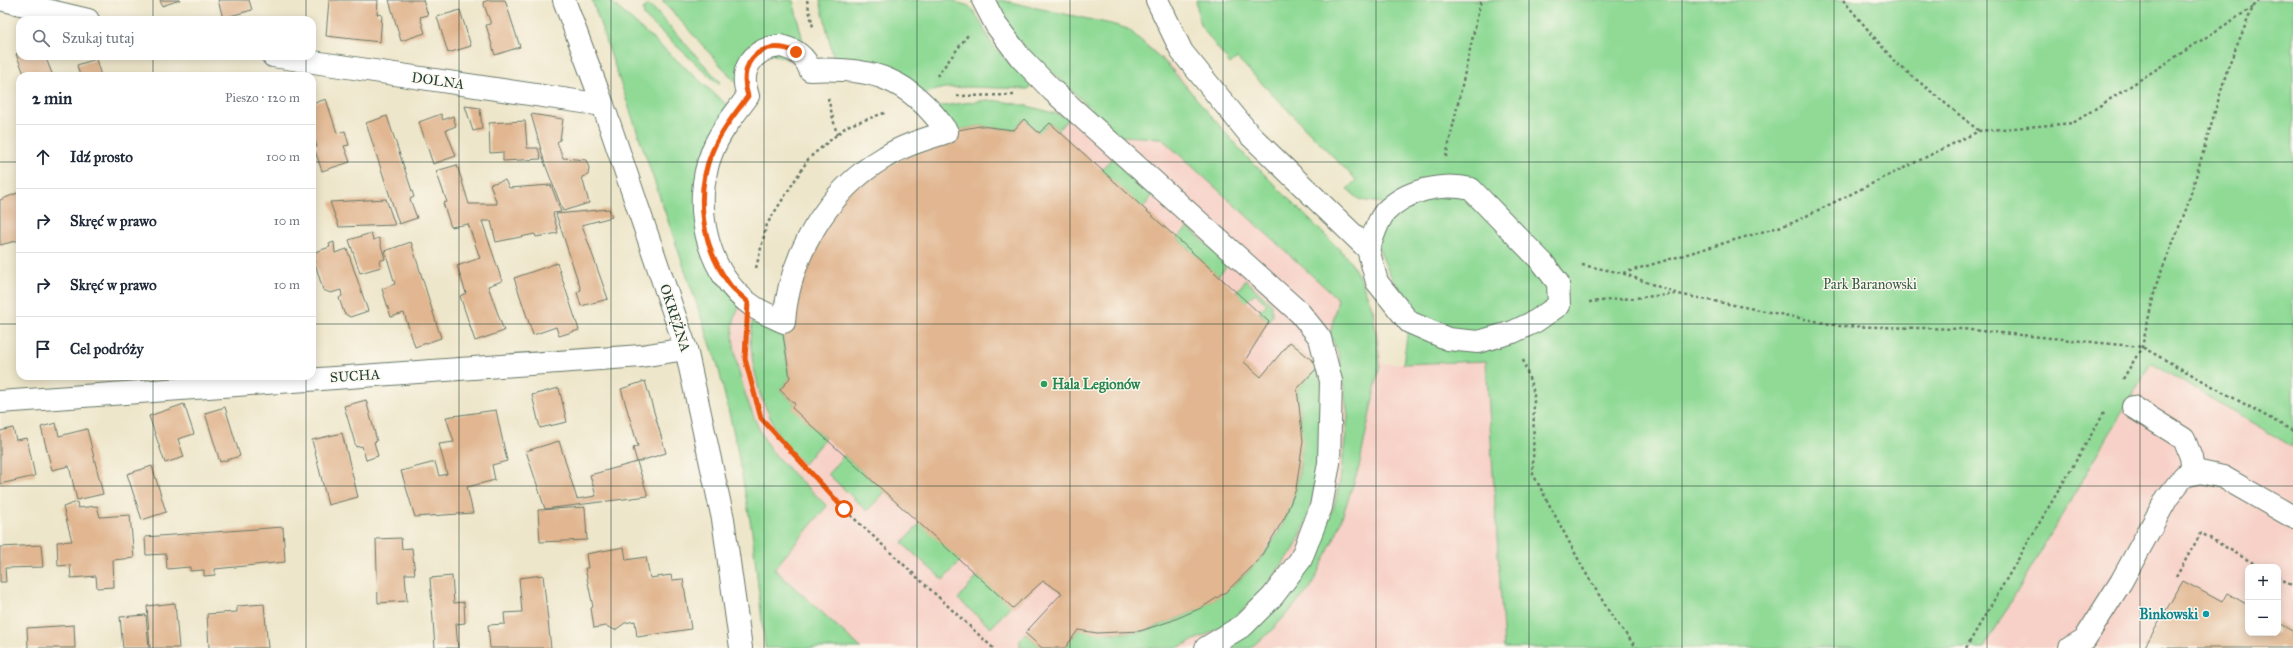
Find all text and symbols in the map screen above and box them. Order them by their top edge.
search box [16,16,316,60]
icon: search [30,27,52,49]
text: Szukaj tutaj [62,29,134,47]
route end [787,43,805,61]
street label: DOLNA [411,69,466,93]
text: 2 min [32,88,72,109]
text: Pieszo · 120 m [225,90,300,106]
icon: ahead [32,146,54,168]
text: Idź prosto [70,148,133,166]
text: 100 m [266,149,300,165]
icon: right [32,210,54,232]
text: Skręć w prawo [70,212,157,230]
text: 10 m [274,213,300,229]
icon: right [32,274,54,296]
text: Skręć w prawo [70,276,157,294]
park label: Park Baranowski [1823,276,1917,293]
text: 10 m [274,277,300,293]
street label: OKRĘŻNA [656,282,695,355]
icon: arrive [32,338,54,360]
text: Cel podróży [70,340,144,358]
street label: SUCHA [329,366,381,386]
place label: Hala Legionów [1052,376,1141,394]
marker: Hala Legionów [1039,379,1049,389]
route start [835,500,853,518]
map controls [2245,564,2281,636]
button: + [2245,564,2281,600]
button: − [2245,600,2281,636]
place label: Binkowski [2139,606,2198,623]
marker: Binkowski [2201,609,2211,619]

